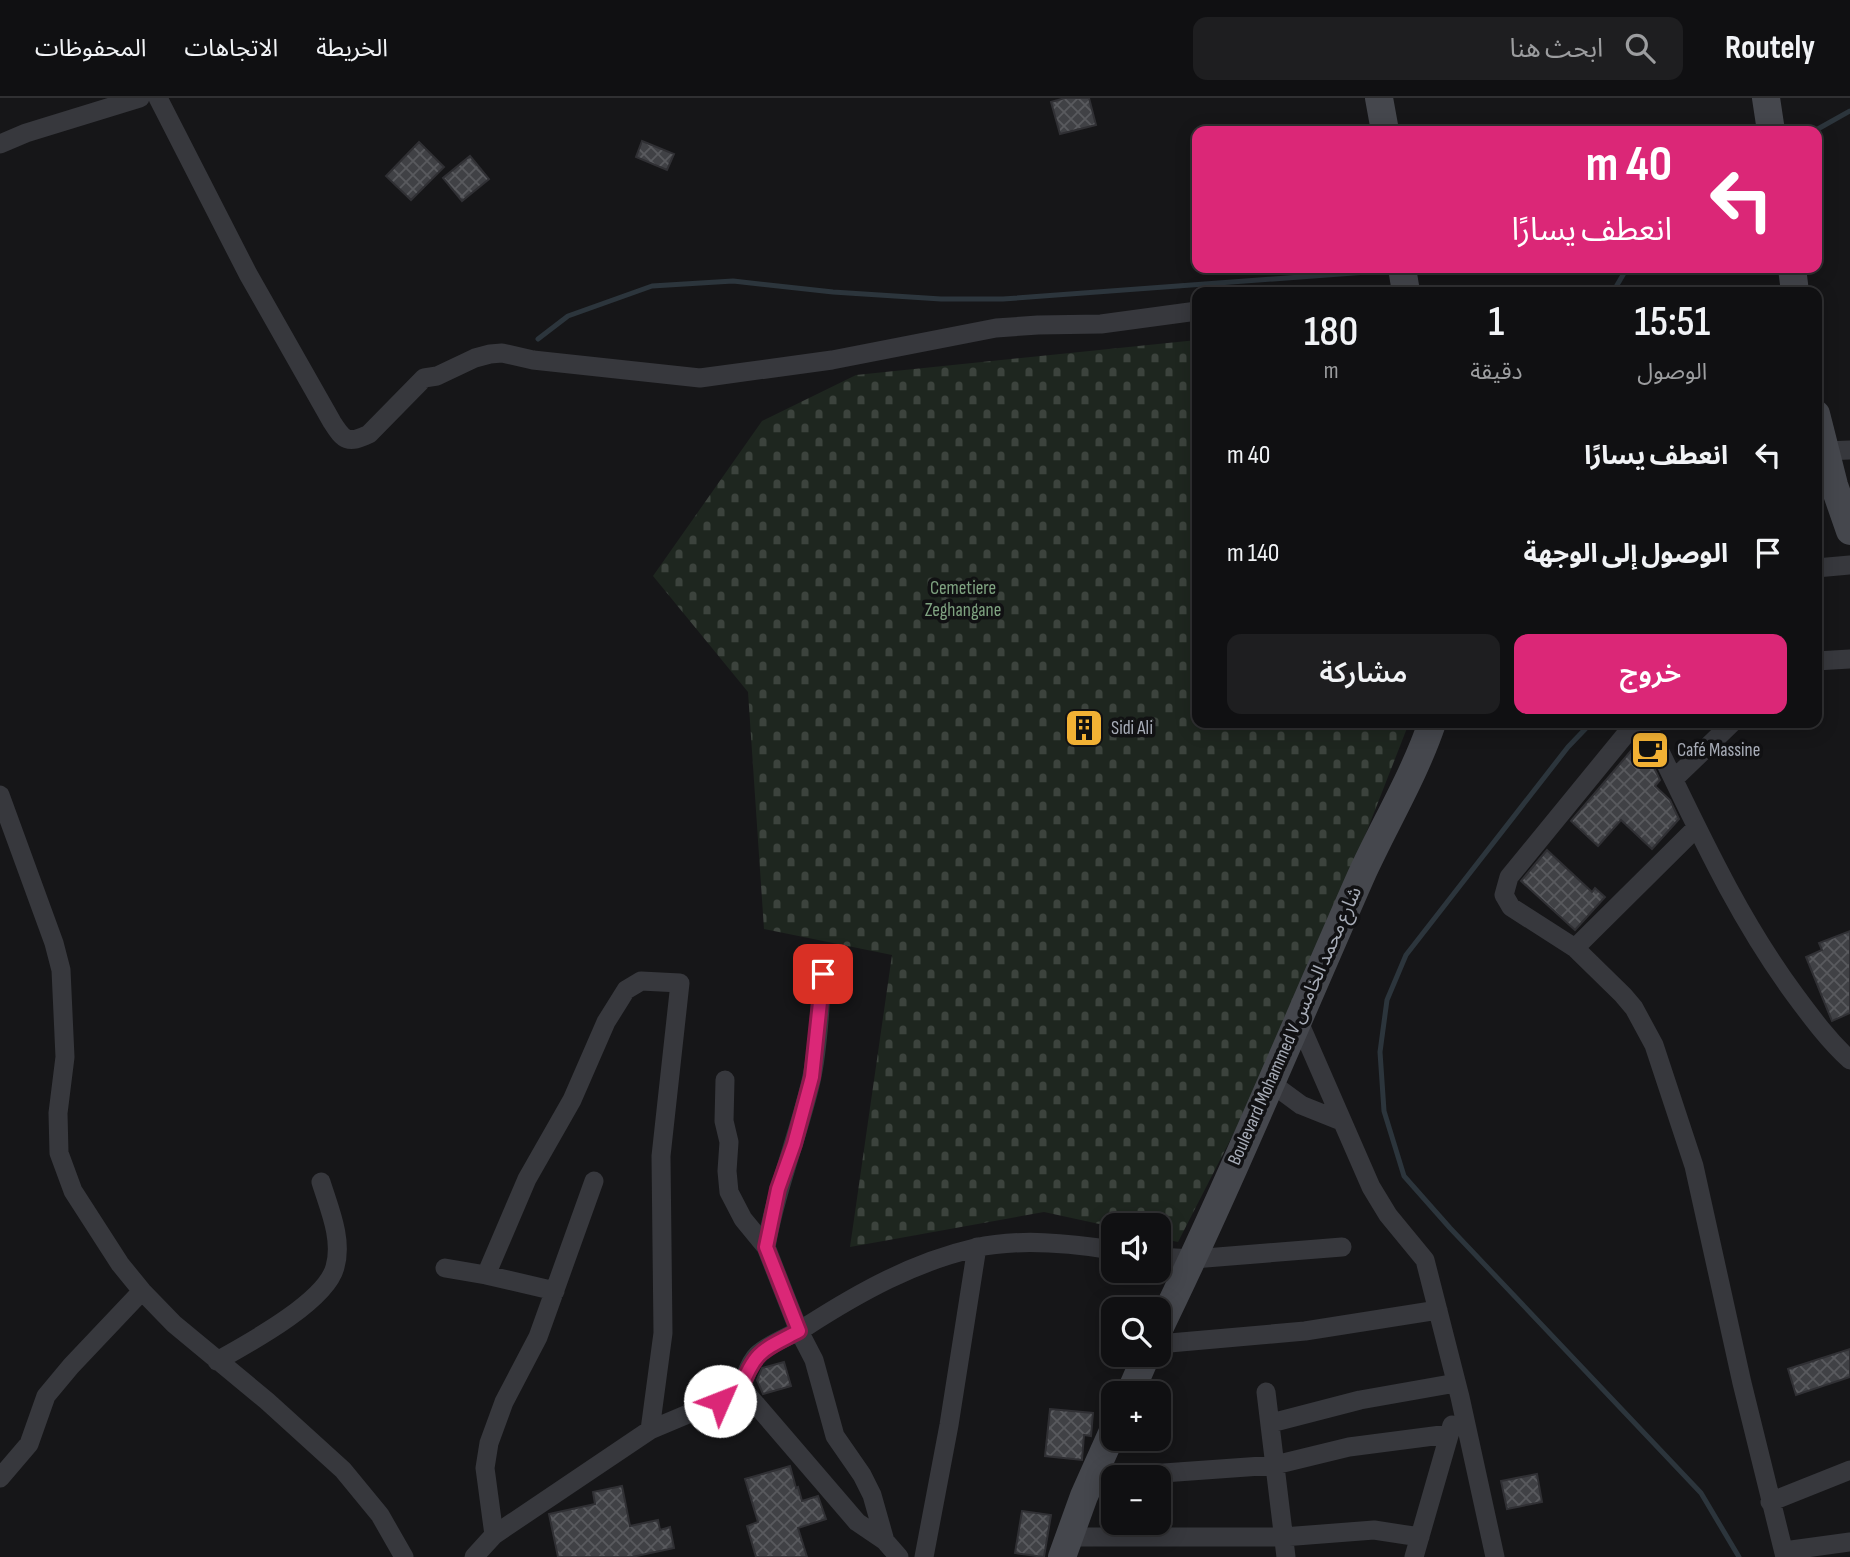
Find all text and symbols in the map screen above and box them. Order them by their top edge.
search box [1193,17,1683,80]
text: Routely [1725,28,1815,68]
icon: search [1621,29,1659,67]
text: المحفوظات [35,34,146,63]
text: الاتجاهات [184,34,278,63]
text: الخريطة [316,34,388,63]
text: ابحث هنا [1509,34,1603,65]
text: 40 m [1586,136,1672,195]
icon: left [1696,154,1787,245]
text: انعطف يسارًا [1512,211,1672,250]
text: 1 [1488,297,1504,348]
text: 15:51 [1634,297,1710,348]
text: 180 [1304,307,1358,358]
text: m [1324,357,1338,385]
text: دقيقة [1470,358,1523,386]
text: الوصول [1637,358,1707,386]
icon: left [1749,436,1787,474]
text: 40 m [1227,440,1270,471]
text: انعطف يسارًا [1584,441,1728,472]
icon: arrive [1749,534,1787,572]
text: 140 m [1227,538,1279,569]
text: الوصول إلى الوجهة [1524,539,1728,570]
park label: Cemetiere Zeghangane [925,577,1001,622]
button: مشاركة [1227,634,1500,714]
button: خروج [1514,634,1787,714]
building icon: Sidi Ali [1063,707,1105,749]
place label: Sidi Ali [1111,717,1153,740]
cafe icon: Café Massine [1629,729,1671,771]
place label: Café Massine [1677,739,1760,762]
street label: Boulevard Mohammed V شارع محمد الخامس [1223,883,1368,1169]
pin [793,944,853,1004]
icon: arrive [804,955,842,993]
map controls [1101,1213,1171,1535]
button: sound [1101,1213,1171,1283]
button: search [1101,1297,1171,1367]
position arrow [683,1364,757,1438]
button: + [1101,1381,1171,1451]
button: − [1101,1465,1171,1535]

